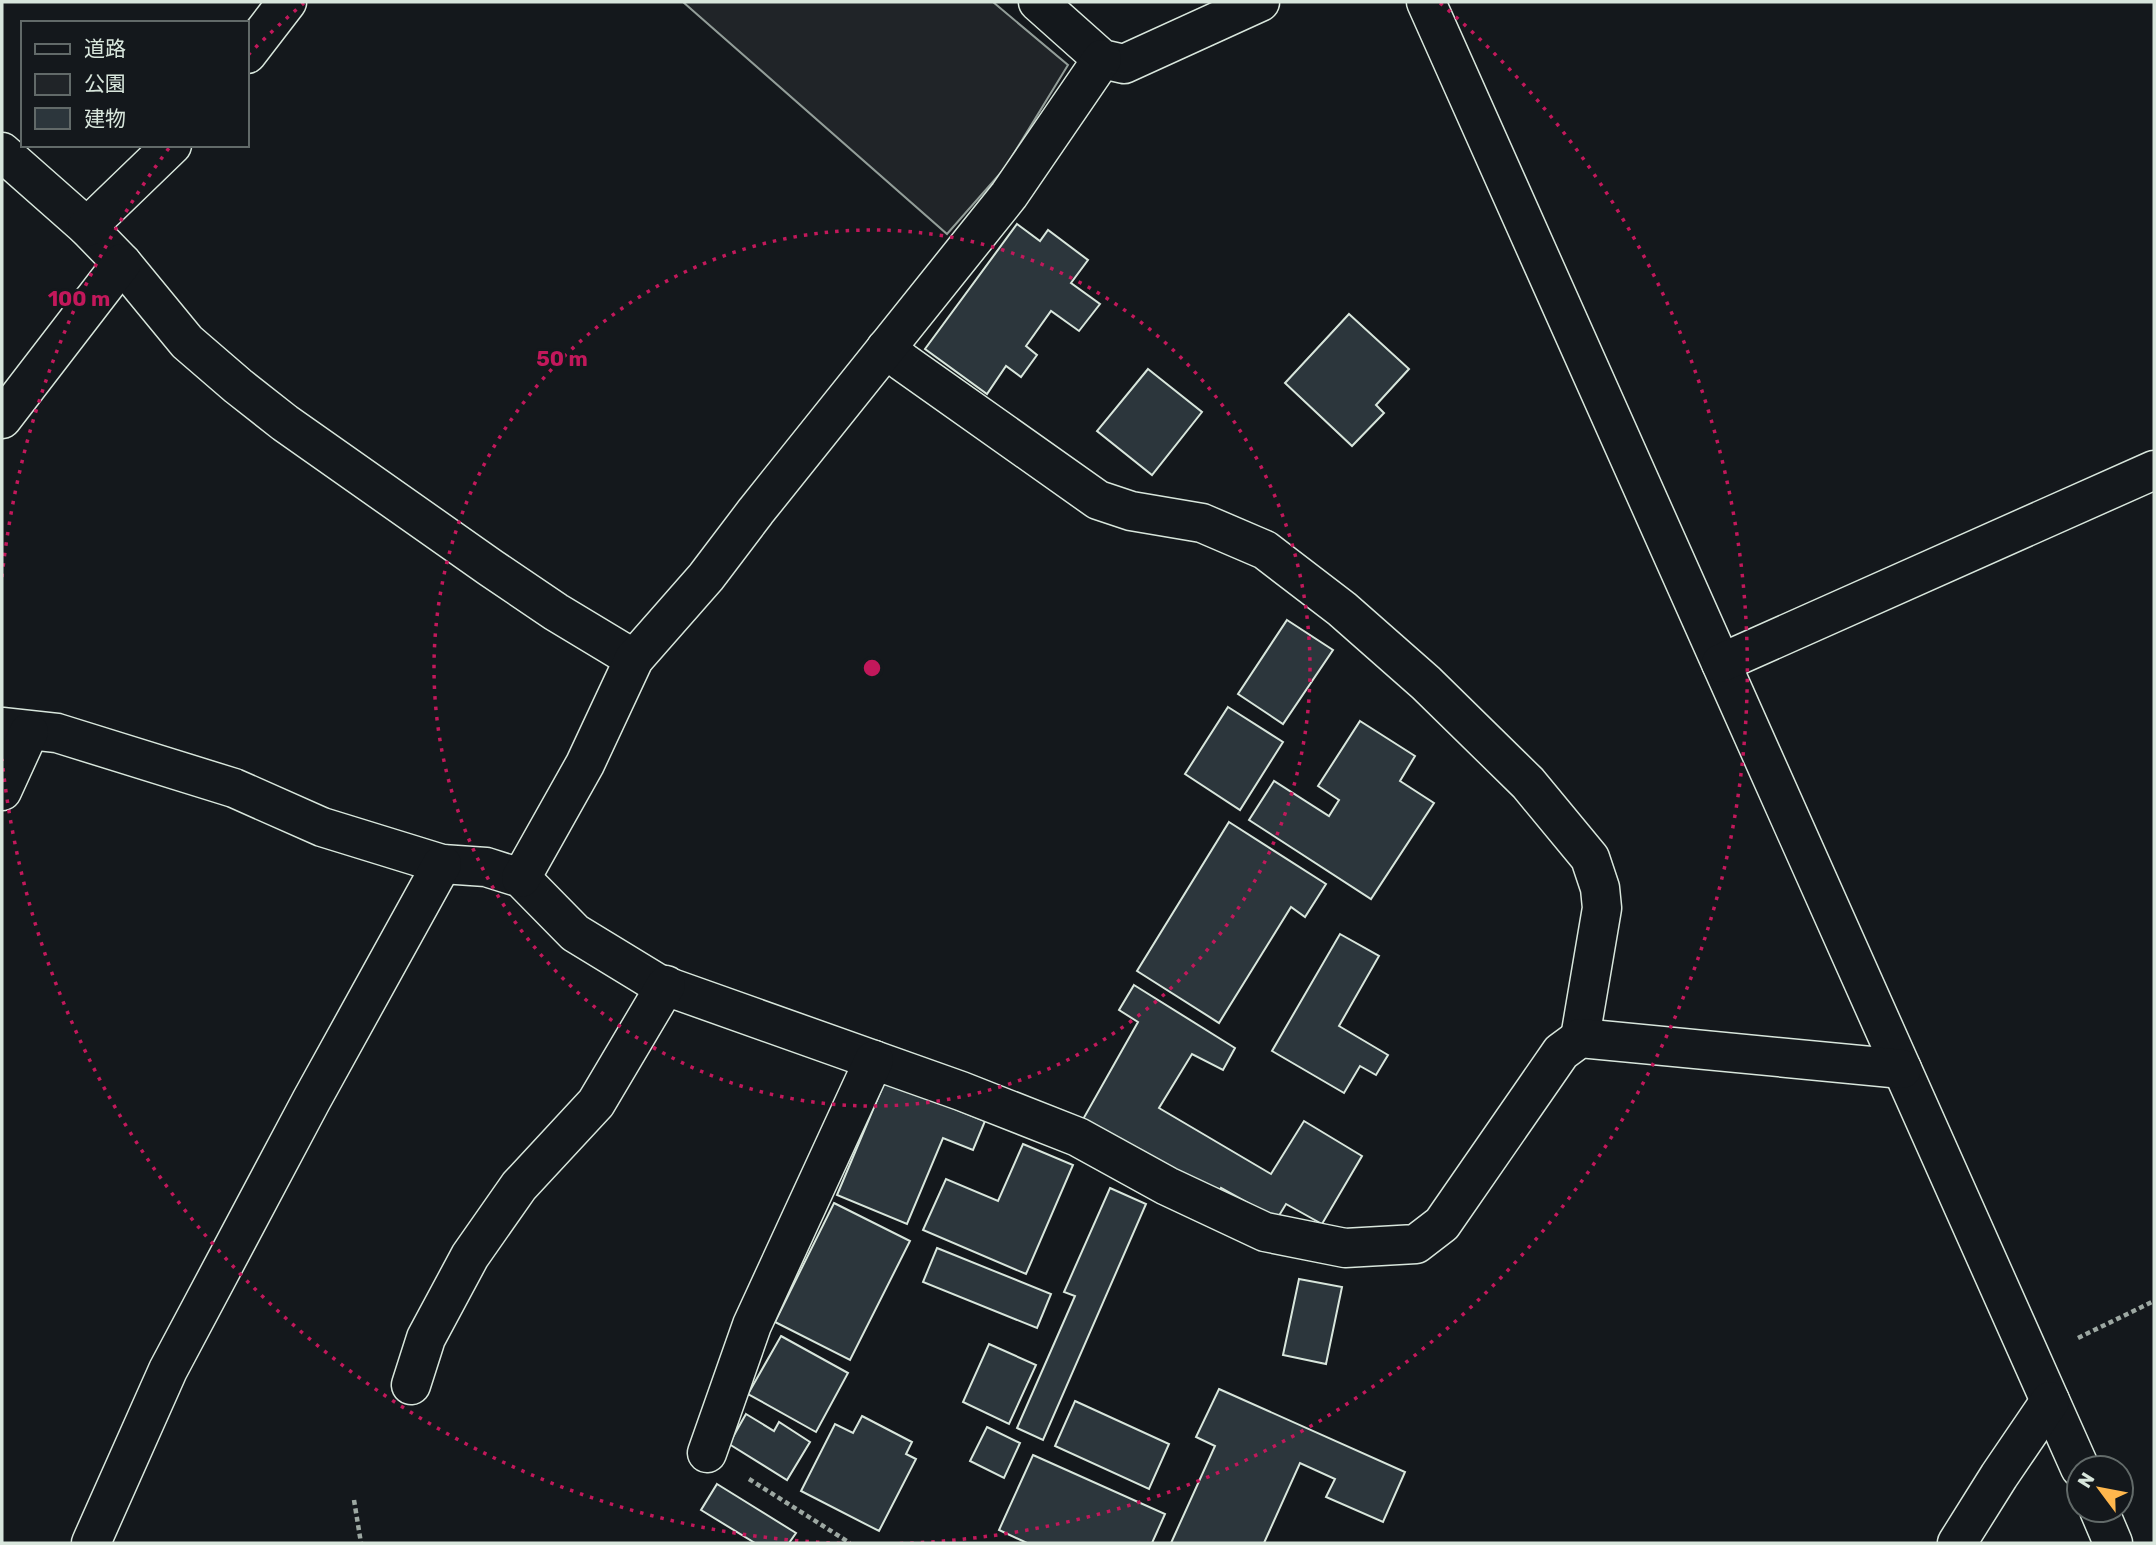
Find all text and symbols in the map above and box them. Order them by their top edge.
legend [21,21,248,147]
text: 道路 [84,36,126,61]
text: 公園 [84,71,126,96]
text: 建物 [84,106,126,131]
text: 100 m [48,286,110,311]
text: 50 m [536,346,588,371]
centre of rings [860,656,884,680]
north arrow [2065,1454,2135,1524]
text: N [2073,1468,2099,1492]

